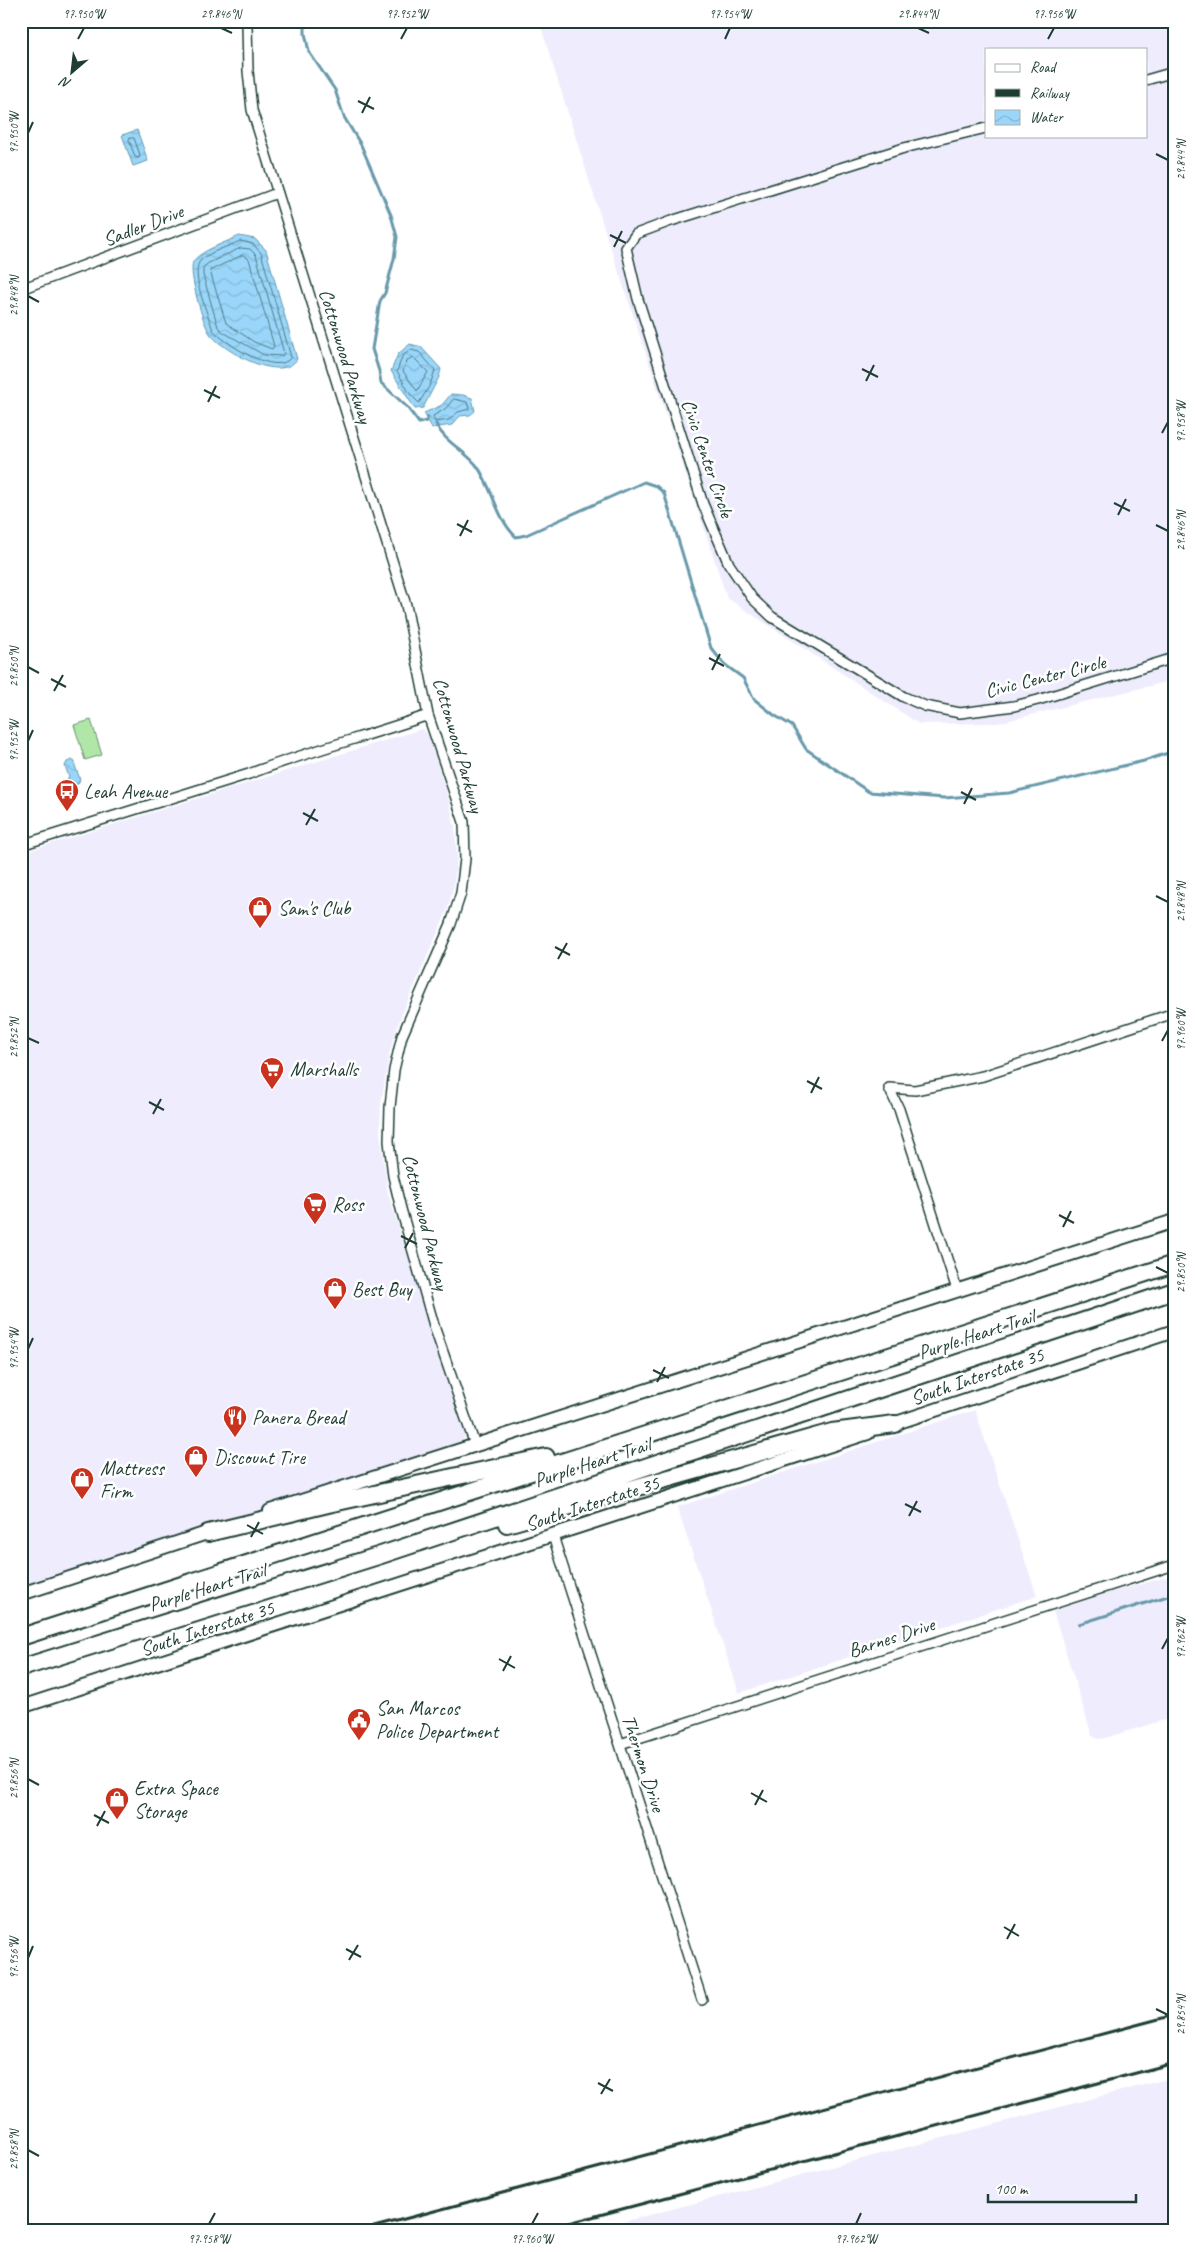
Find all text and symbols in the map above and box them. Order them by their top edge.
text: 97.950°W [63,6,107,22]
text: 29.846°N [201,6,243,22]
text: 97.952°W [386,6,430,22]
text: 97.954°W [709,6,753,22]
text: 29.844°N [898,6,940,22]
text: 97.956°W [1033,6,1077,22]
north arrow [48,48,98,98]
legend [985,48,1148,138]
text: Road [1030,58,1057,77]
text: N [56,72,74,93]
text: Railway [1030,84,1071,103]
text: Water [1030,108,1064,127]
text: 97.950°W [6,110,22,154]
text: 29.844°N [1173,138,1189,180]
street label: Sadler Drive [100,198,188,252]
text: 29.848°N [6,274,22,316]
street label: Cottonwood Parkway [313,286,378,428]
street label: Civic Center Circle [676,396,740,522]
text: 97.958°W [1173,399,1189,443]
text: 29.846°N [1173,509,1189,551]
text: 29.850°N [6,645,22,687]
street label: Civic Center Circle [982,649,1109,704]
street label: Cottonwood Parkway [427,675,490,818]
text: 97.952°W [6,718,22,762]
bus stop icon: Leah Avenue [54,778,80,812]
place label: Leah Avenue [84,779,169,804]
text: 29.848°N [1173,880,1189,922]
shop icon: Sam's Club [247,895,273,929]
place label: Sam's Club [278,896,352,921]
text: 97.960°W [1173,1007,1189,1051]
text: 29.852°N [6,1016,22,1058]
supermarket icon: Marshalls [259,1056,285,1090]
place label: Marshalls [290,1057,360,1082]
street label: Cottonwood Parkway [397,1152,455,1295]
supermarket icon: Ross [302,1191,328,1225]
place label: Ross [332,1192,365,1217]
text: 29.850°N [1173,1251,1189,1293]
shop icon: Best Buy [322,1276,348,1310]
place label: Best Buy [352,1277,414,1302]
street label: Purple Heart Trail [915,1303,1041,1365]
text: 97.954°W [6,1326,22,1370]
street label: South Interstate 35 [907,1342,1048,1411]
restaurant icon: Panera Bread [222,1404,248,1438]
place label: Panera Bread [252,1405,348,1430]
street label: Purple Heart Trail [531,1431,657,1493]
shop icon: Discount Tire [183,1444,209,1478]
place label: Discount Tire [214,1445,306,1470]
place label: Mattress Firm [100,1456,166,1504]
shop icon: Mattress Firm [69,1466,95,1500]
street label: South Interstate 35 [522,1470,663,1537]
street label: Purple Heart Trail [146,1557,272,1617]
street label: South Interstate 35 [137,1595,278,1662]
street label: Barnes Drive [845,1611,939,1663]
text: 97.962°W [1173,1615,1189,1659]
place label: San Marcos Police Department [376,1696,501,1744]
public building icon: San Marcos Police Department [346,1707,372,1741]
street label: Thermon Drive [616,1712,671,1816]
text: 29.856°N [6,1757,22,1799]
place label: Extra Space Storage [134,1776,219,1824]
shop icon: Extra Space Storage [104,1786,130,1820]
text: 97.956°W [6,1935,22,1979]
text: 29.854°N [1173,1993,1189,2035]
text: 29.858°N [6,2128,22,2170]
scale bar [988,2172,1135,2204]
text: 100 m [995,2180,1029,2199]
text: 97.958°W [188,2231,232,2247]
text: 97.960°W [511,2231,555,2247]
text: 97.962°W [835,2231,879,2247]

